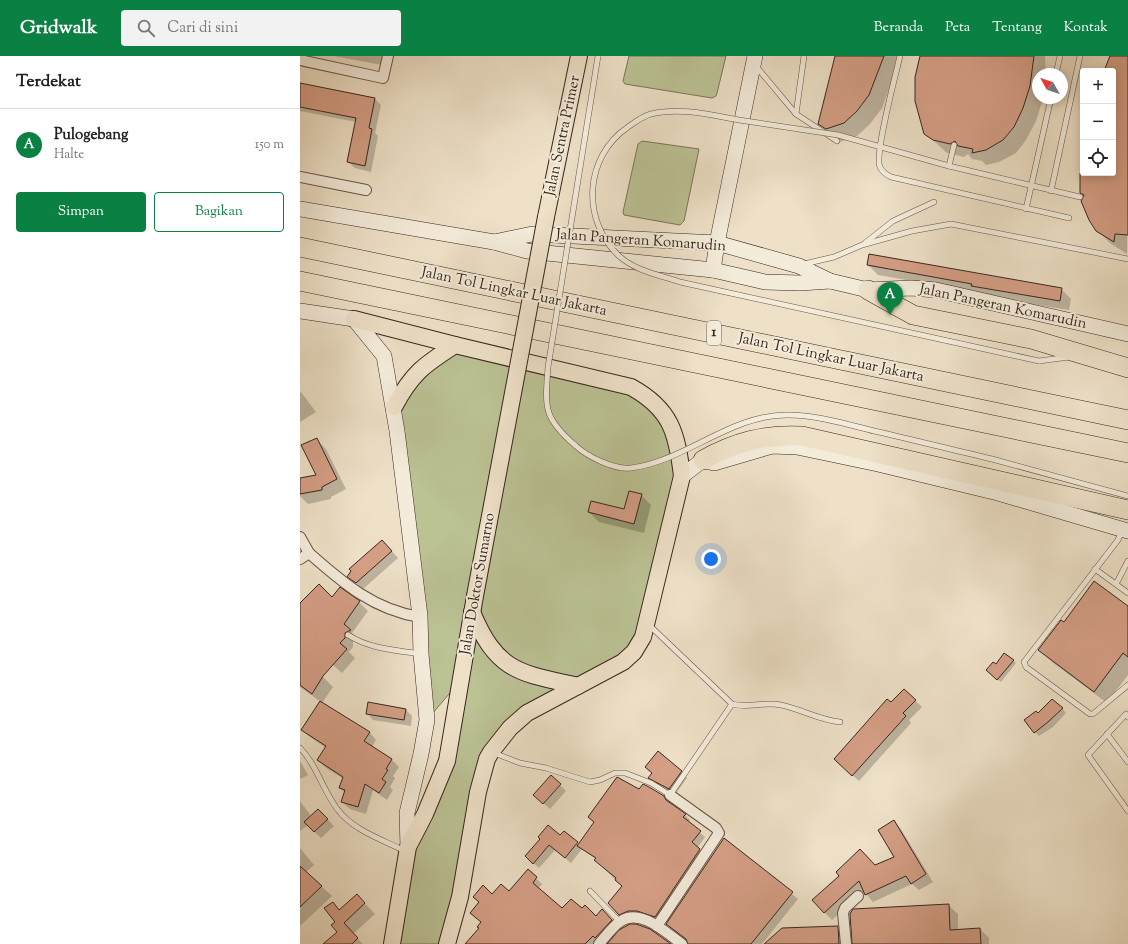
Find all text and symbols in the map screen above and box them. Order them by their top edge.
search box [121,10,401,46]
text: Gridwalk [20,15,97,42]
icon: search [135,17,157,39]
text: Cari di sini [167,18,238,39]
text: Beranda [874,18,923,38]
text: Peta [945,18,970,38]
text: Tentang [992,18,1042,38]
text: Kontak [1064,18,1108,38]
north arrow [1032,68,1068,104]
map controls [1080,68,1116,176]
button: + [1080,68,1116,104]
text: Terdekat [16,70,81,94]
street label: Jalan Sentra Primer [540,73,586,199]
button: − [1080,104,1116,140]
text: Pulogebang [54,125,128,146]
text: A [24,136,34,154]
text: 150 m [255,136,284,154]
button: locate [1080,140,1116,176]
text: Halte [54,146,84,164]
button: Simpan [16,192,146,232]
button: Bagikan [154,192,284,232]
street label: Jalan Pangeran Komarudin [554,225,727,257]
street label: Jalan Tol Lingkar Luar Jakarta [418,262,609,322]
street label: Jalan Pangeran Komarudin [916,279,1089,335]
pin: A [877,282,903,315]
road number: 1 [707,321,721,345]
street label: Jalan Tol Lingkar Luar Jakarta [735,328,926,388]
street label: Jalan Doktor Sumarno [455,511,501,658]
your location [701,549,721,569]

